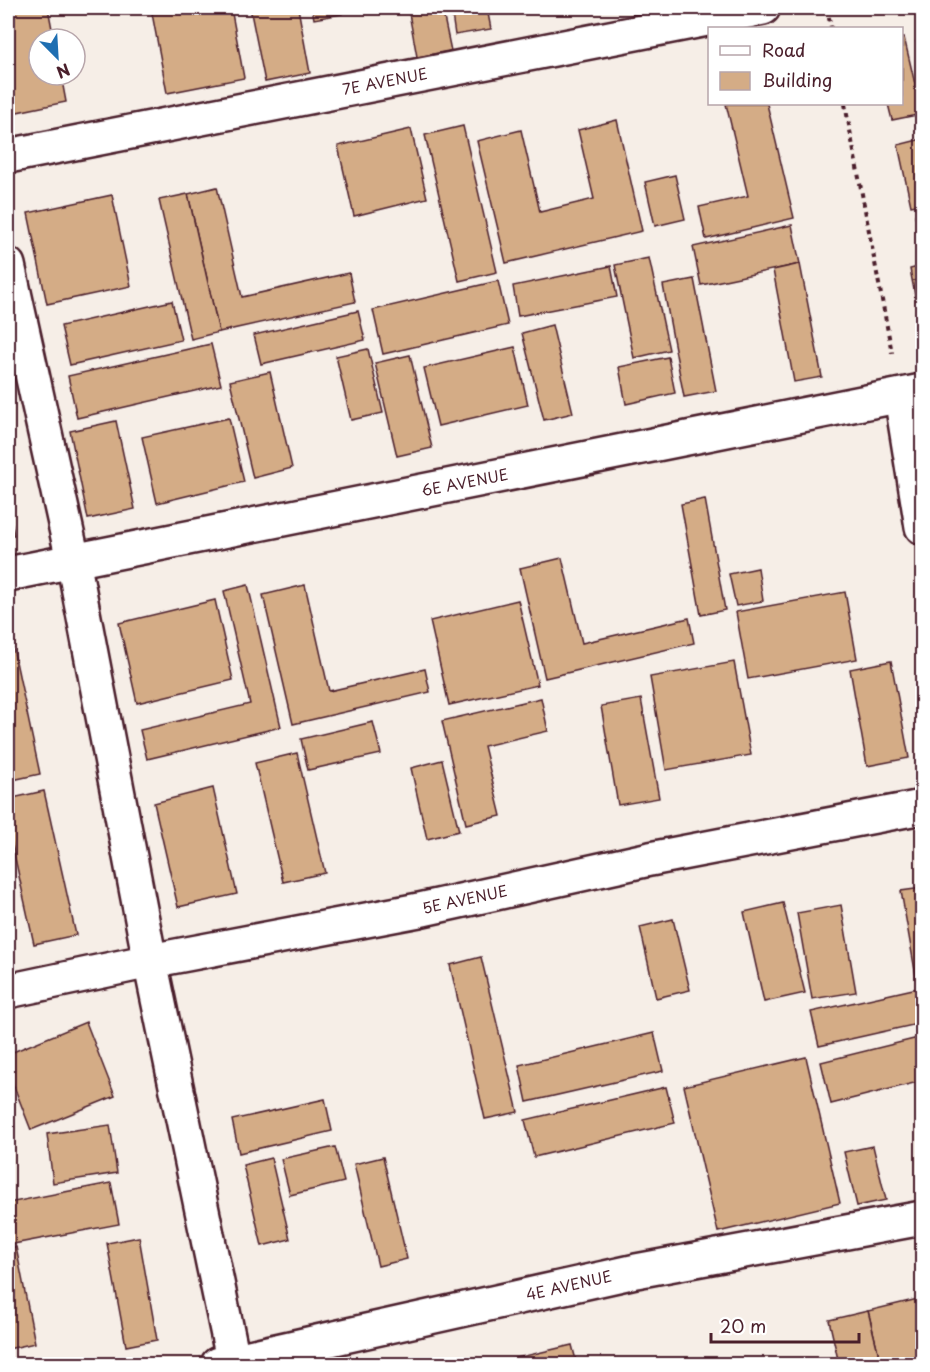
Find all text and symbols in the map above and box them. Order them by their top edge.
north arrow [27,27,87,87]
legend [708,27,903,105]
text: Road [762,36,806,63]
text: N [53,58,74,85]
street label: 7E AVENUE [340,61,429,100]
text: Building [762,66,832,93]
street label: 6E AVENUE [419,462,510,501]
street label: 5E AVENUE [420,878,509,919]
street label: 4E AVENUE [524,1264,614,1306]
scale bar [711,1306,860,1344]
text: 20 m [720,1312,766,1339]

